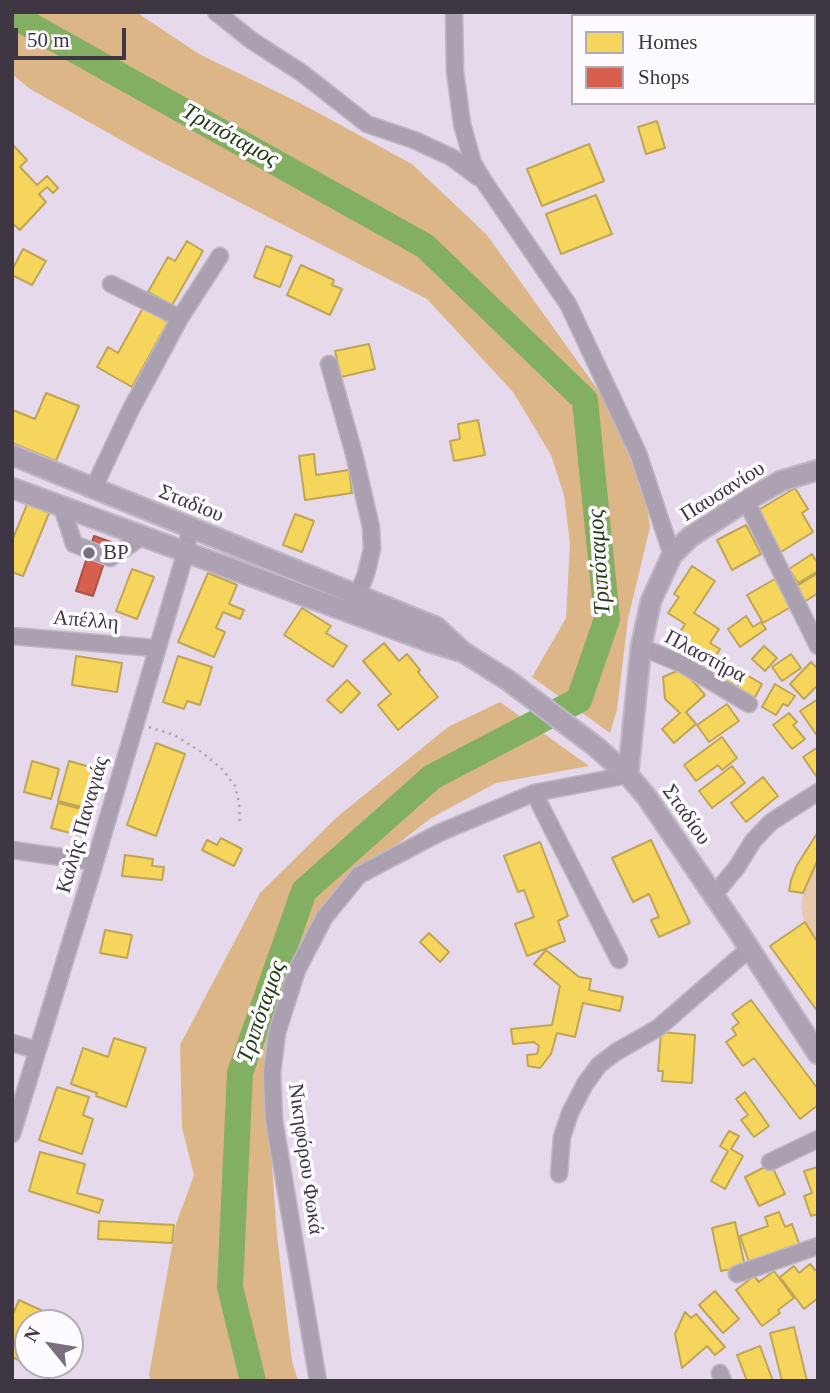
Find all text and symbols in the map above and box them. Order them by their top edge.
scale bar [18,14,130,58]
legend [571,14,816,105]
text: 50 m [27,28,70,52]
text: Homes [638,30,698,54]
text: Shops [638,65,689,89]
water label: Τριπόταμος [177,98,283,174]
street label: Παυσανίου [676,456,770,528]
street label: Σταδίου [155,480,227,528]
water label: Τριπόταμος [583,508,617,616]
place label: BP [103,540,129,566]
marker: BP [81,545,97,561]
street label: Απέλλη [52,606,120,636]
street label: Πλαστήρα [660,625,750,689]
street label: Καλής Παναγιάς [51,754,115,896]
street label: Σταδίου [656,780,716,850]
water label: Τριπόταμος [232,957,292,1067]
street label: Νικηφόρου Φωκά [282,1082,328,1236]
north arrow [14,1309,84,1379]
text: N [20,1323,45,1345]

